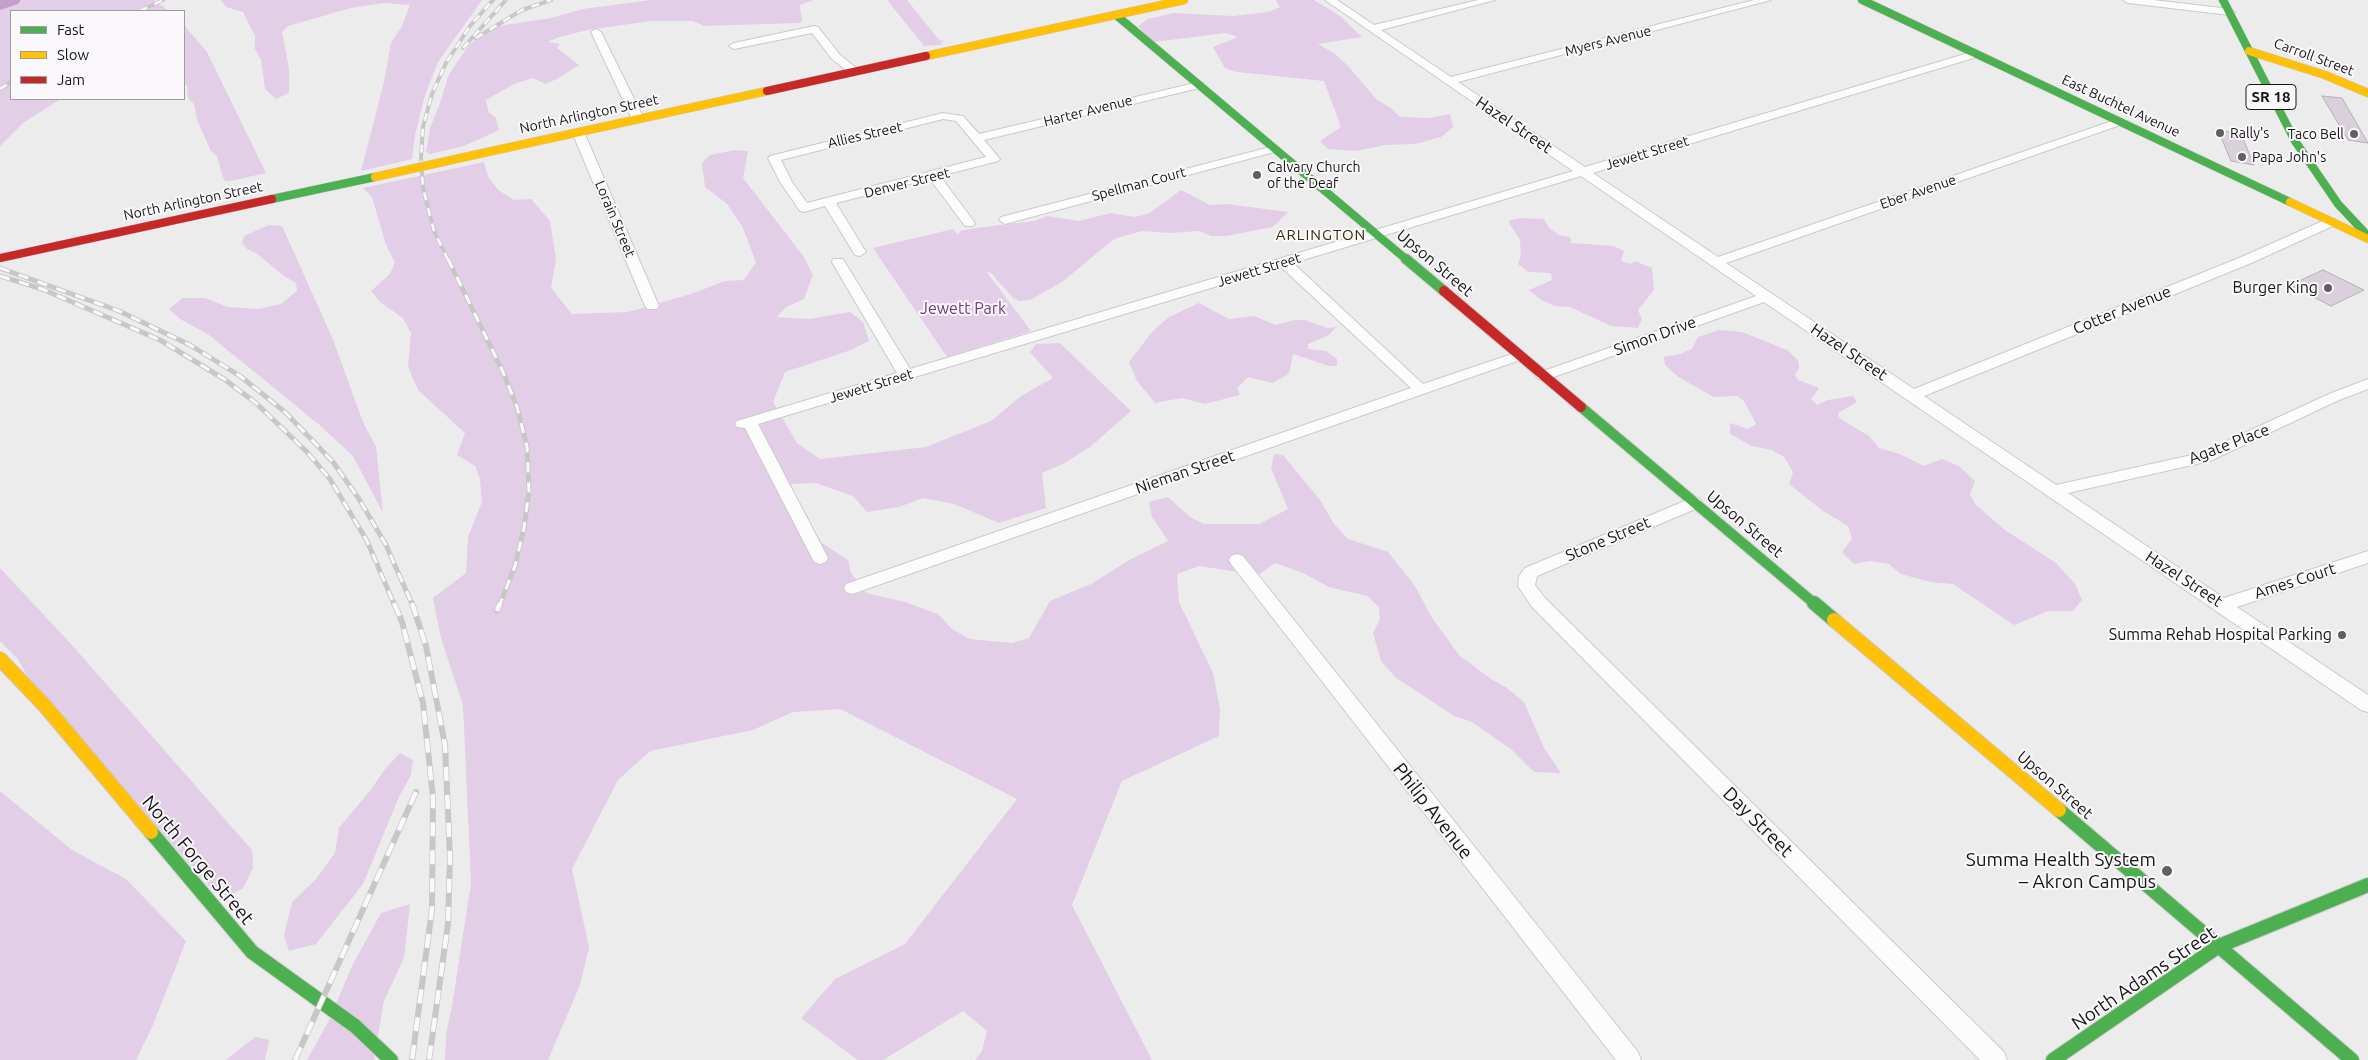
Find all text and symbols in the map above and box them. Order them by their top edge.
legend [10,10,185,100]
text: Fast [57,21,84,38]
street label: Myers Avenue [1563,22,1653,60]
street label: Carroll Street [2272,35,2356,79]
text: Slow [57,46,89,63]
text: Jam [57,71,85,88]
street label: East Buchtel Avenue [2059,71,2183,141]
road number: SR 18 [2246,84,2296,110]
street label: North Arlington Street [518,91,660,137]
street label: Harter Avenue [1042,92,1134,130]
street label: Hazel Street [1472,92,1556,158]
street label: Allies Street [826,118,904,152]
place label: Rally's [2230,125,2269,141]
place label: Taco Bell [2288,126,2344,142]
marker: Rally's [2214,127,2226,139]
marker: Taco Bell [2348,128,2360,140]
street label: Jewett Street [1603,132,1691,174]
place label: Papa John's [2252,149,2326,165]
marker: Papa John's [2236,151,2248,163]
place label: Calvary Church of the Deaf [1267,159,1360,192]
street label: Spellman Court [1090,163,1188,205]
street label: Denver Street [862,164,952,202]
marker: Calvary Church of the Deaf [1251,169,1263,181]
street label: Eber Avenue [1878,171,1958,213]
street label: North Arlington Street [122,178,264,224]
street label: Lorain Street [591,178,639,260]
street label: Upson Street [1393,225,1477,301]
district label: ARLINGTON [1275,226,1367,244]
street label: Jewett Street [1215,249,1303,291]
place label: Burger King [2233,278,2318,298]
street label: Cotter Avenue [2070,282,2174,338]
marker: Burger King [2322,282,2334,294]
park label: Jewett Park [920,299,1006,319]
street label: Simon Drive [1611,312,1699,360]
street label: Hazel Street [1807,319,1891,385]
street label: Jewett Street [827,365,915,407]
street label: Agate Place [2186,420,2272,468]
street label: Nieman Street [1133,446,1237,498]
street label: Upson Street [1703,486,1787,562]
street label: Stone Street [1563,513,1653,565]
street label: Hazel Street [2142,547,2226,611]
street label: Ames Court [2252,559,2338,603]
place label: Summa Rehab Hospital Parking [2109,625,2332,645]
marker: Summa Rehab Hospital Parking [2336,629,2348,641]
street label: Upson Street [2013,747,2097,823]
street label: Philip Avenue [1388,758,1478,864]
street label: Day Street [1718,782,1798,862]
street label: North Forge Street [137,791,259,929]
place label: Summa Health System – Akron Campus [1966,849,2156,893]
marker: Summa Health System – Akron Campus [2160,864,2174,878]
street label: North Adams Street [2067,921,2221,1035]

